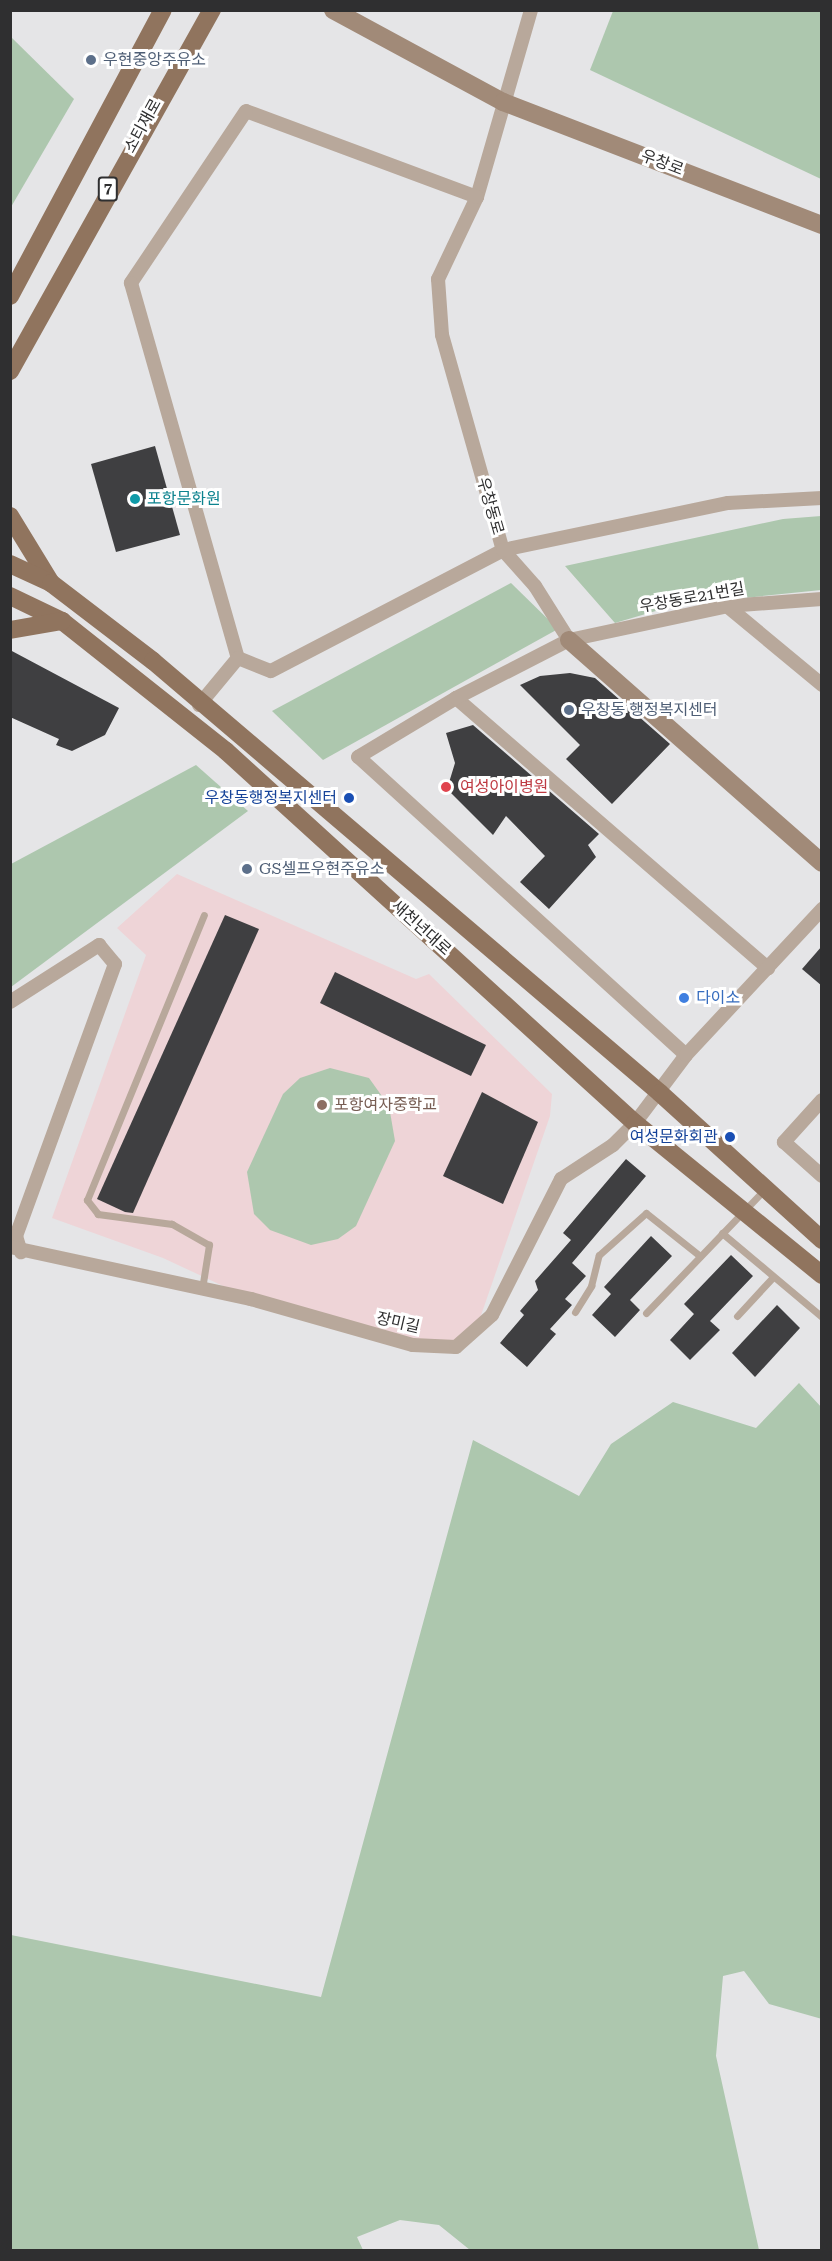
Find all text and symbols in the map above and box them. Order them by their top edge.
place label: 우현중앙주유소 [103,50,206,70]
marker: 우현중앙주유소 [84,53,98,67]
street label: 소티재로 [120,96,166,156]
street label: 우창로 [638,146,686,180]
road number: 7 [98,177,118,201]
street label: 우창동로 [473,475,507,537]
place label: 포항문화원 [147,489,221,509]
marker: 포항문화원 [128,492,142,506]
street label: 우창동로21번길 [638,579,746,617]
place label: 우창동 행정복지센터 [581,700,718,720]
marker: 우창동 행정복지센터 [562,703,576,717]
place label: 여성아이병원 [460,777,548,797]
marker: 여성아이병원 [437,778,455,796]
place label: 우창동행정복지센터 [205,788,337,808]
marker: 우창동행정복지센터 [342,791,356,805]
place label: GS셀프우현주유소 [259,859,384,879]
marker: GS셀프우현주유소 [240,862,254,876]
street label: 새천년대로 [387,896,455,960]
place label: 다이소 [696,988,740,1008]
marker: 다이소 [677,991,691,1005]
place label: 포항여자중학교 [334,1095,437,1115]
marker: 포항여자중학교 [315,1098,329,1112]
place label: 여성문화회관 [630,1127,718,1147]
marker: 여성문화회관 [723,1130,737,1144]
street label: 장미길 [374,1309,422,1337]

